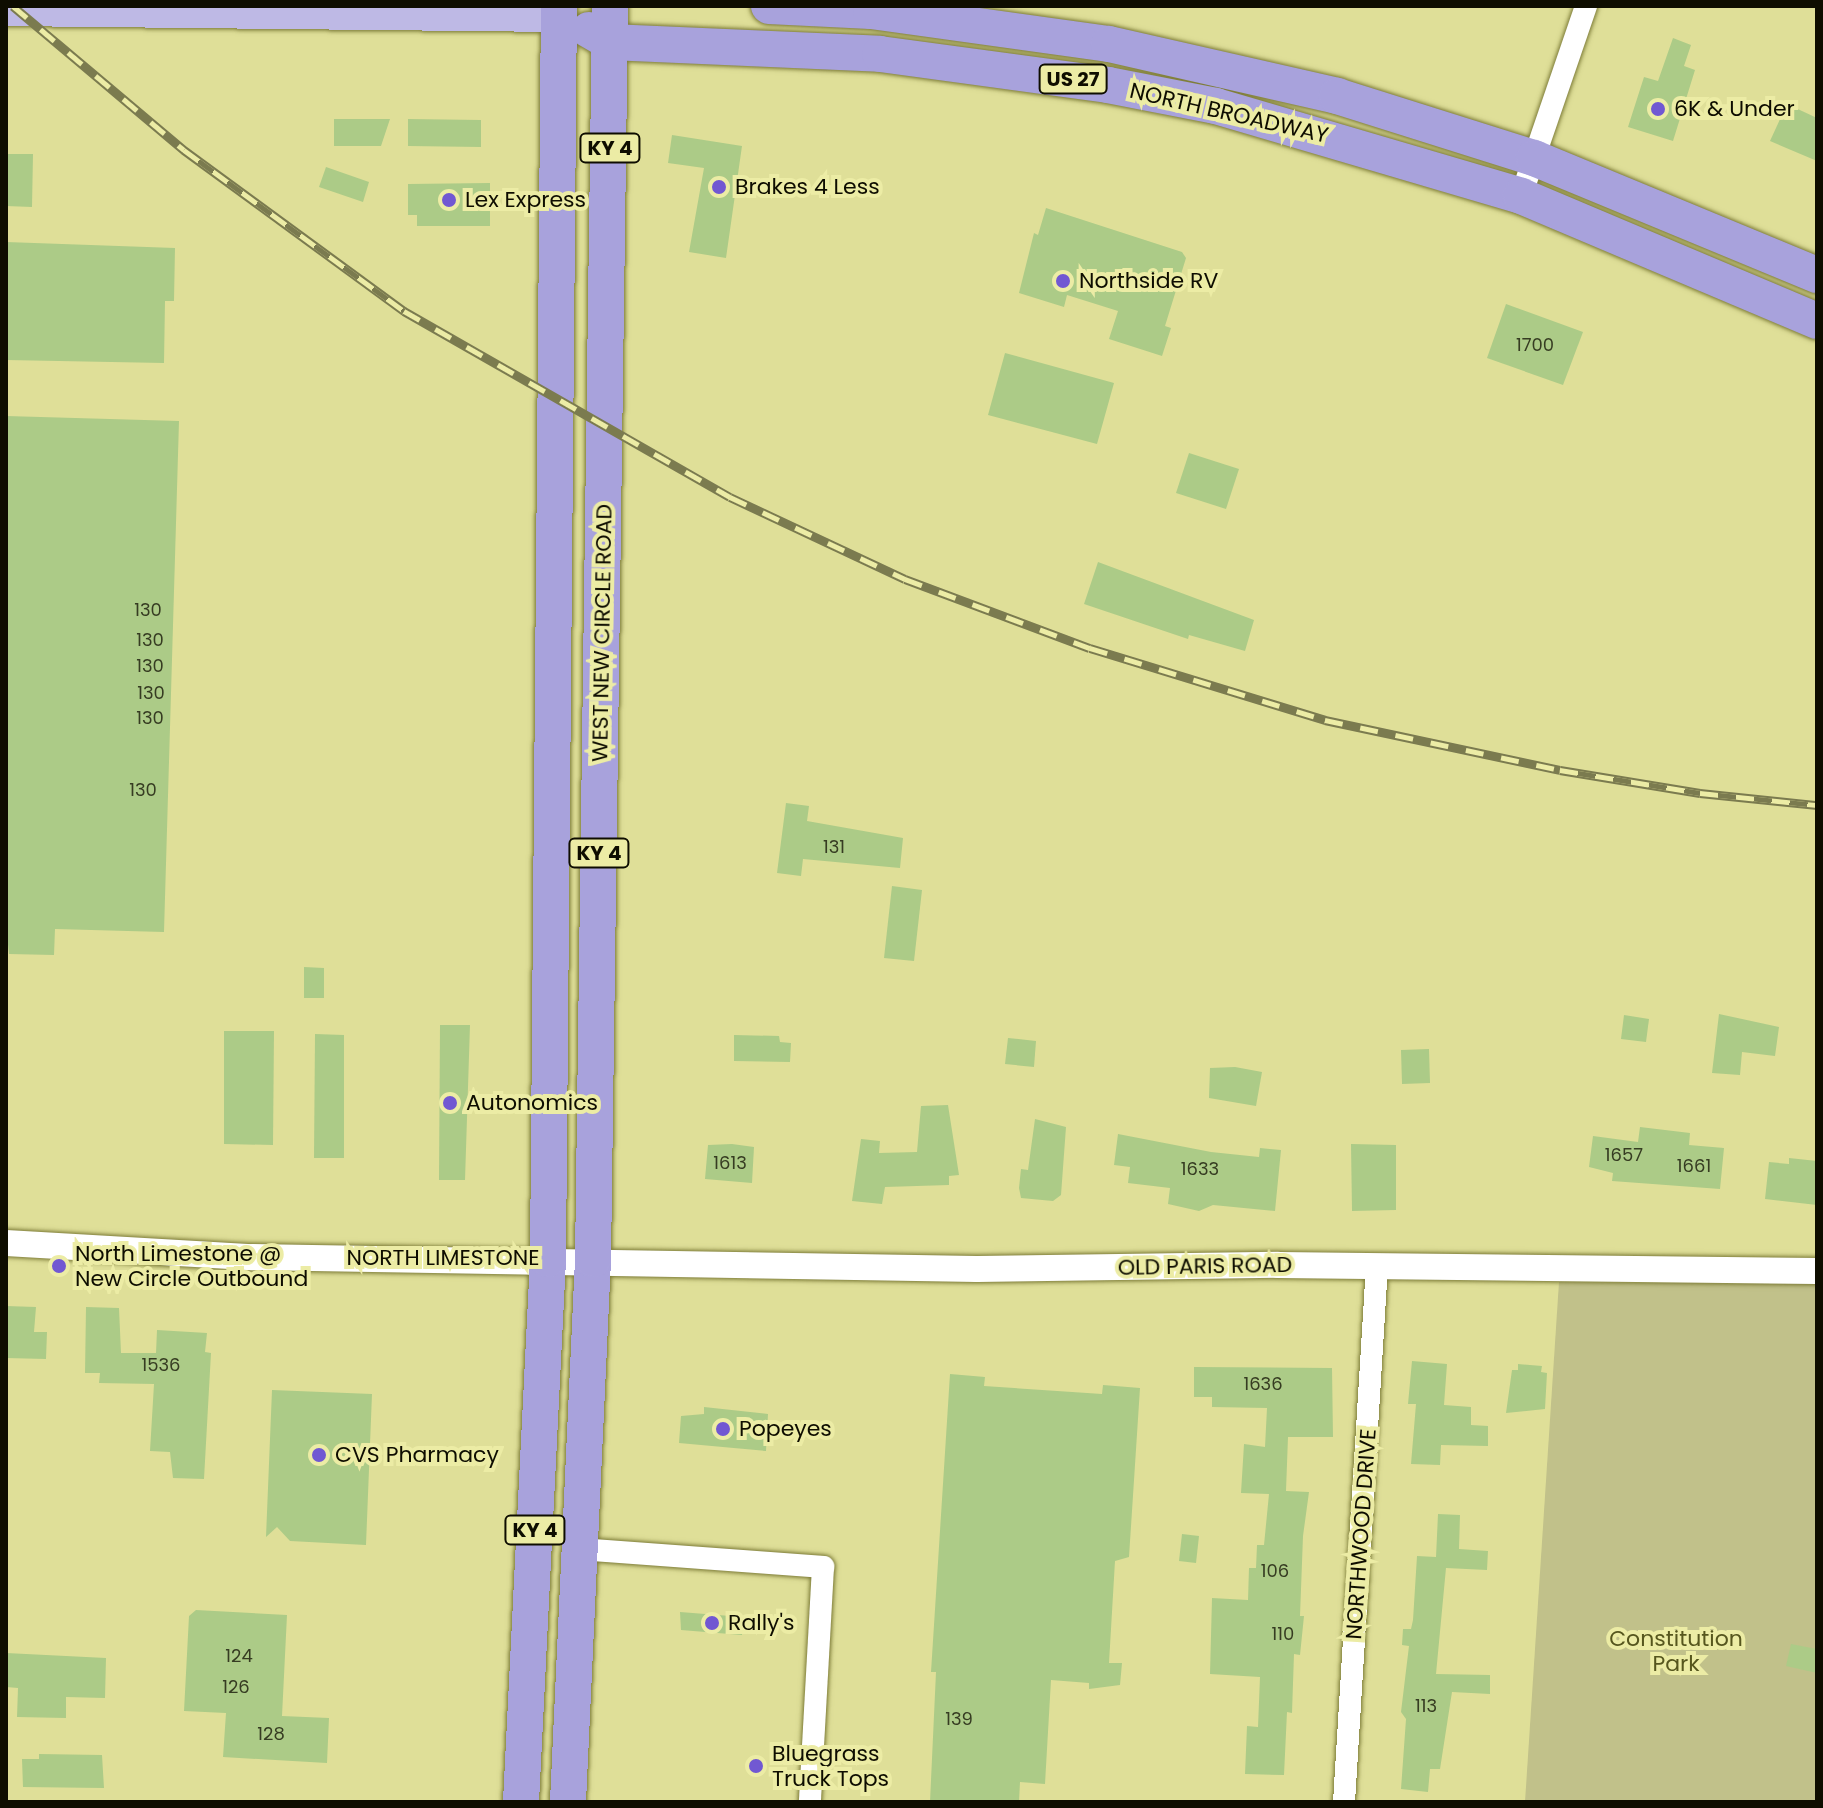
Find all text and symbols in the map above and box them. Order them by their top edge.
road number: US 27 [1037,63,1109,95]
street label: NORTH BROADWAY [1127,77,1331,149]
place label: 6K & Under [1674,96,1795,122]
marker: 6K & Under [1649,100,1667,118]
road number: KY 4 [578,132,642,164]
place label: Brakes 4 Less [735,174,880,200]
marker: Brakes 4 Less [710,178,728,196]
place label: Lex Express [465,187,586,213]
marker: Lex Express [440,191,458,209]
place label: Northside RV [1079,268,1218,294]
marker: Northside RV [1054,272,1072,290]
house number: 1700 [1516,334,1554,356]
street label: WEST NEW CIRCLE ROAD [587,504,617,762]
house number: 130 [134,599,162,621]
house number: 130 [136,629,164,651]
house number: 130 [136,655,164,677]
house number: 130 [137,682,165,704]
house number: 130 [136,707,164,729]
house number: 130 [129,779,157,801]
house number: 131 [823,836,845,858]
road number: KY 4 [567,837,631,869]
place label: Autonomics [466,1090,598,1116]
marker: Autonomics [441,1094,459,1112]
house number: 1657 [1605,1144,1643,1166]
house number: 1613 [713,1152,747,1174]
house number: 1661 [1677,1155,1711,1177]
house number: 1633 [1181,1158,1219,1180]
place label: North Limestone @ New Circle Outbound [75,1240,308,1292]
street label: NORTH LIMESTONE [346,1245,540,1271]
street label: OLD PARIS ROAD [1118,1251,1292,1281]
marker: North Limestone @ New Circle Outbound [50,1257,68,1275]
house number: 1536 [141,1354,181,1376]
house number: 1636 [1243,1373,1283,1395]
place label: Popeyes [739,1416,832,1442]
marker: Popeyes [714,1420,732,1438]
street label: NORTHWOOD DRIVE [1340,1428,1382,1640]
place label: CVS Pharmacy [335,1442,499,1468]
marker: CVS Pharmacy [310,1446,328,1464]
road number: KY 4 [503,1514,567,1546]
house number: 106 [1261,1560,1289,1582]
place label: Rally's [728,1610,794,1636]
marker: Rally's [703,1614,721,1632]
house number: 110 [1272,1623,1294,1645]
park label: Constitution Park [1609,1625,1743,1676]
house number: 124 [225,1645,253,1667]
house number: 126 [222,1676,250,1698]
house number: 113 [1415,1695,1437,1717]
house number: 139 [945,1708,973,1730]
house number: 128 [257,1723,285,1745]
place label: Bluegrass Truck Tops [772,1740,889,1792]
marker: Bluegrass Truck Tops [747,1757,765,1775]

